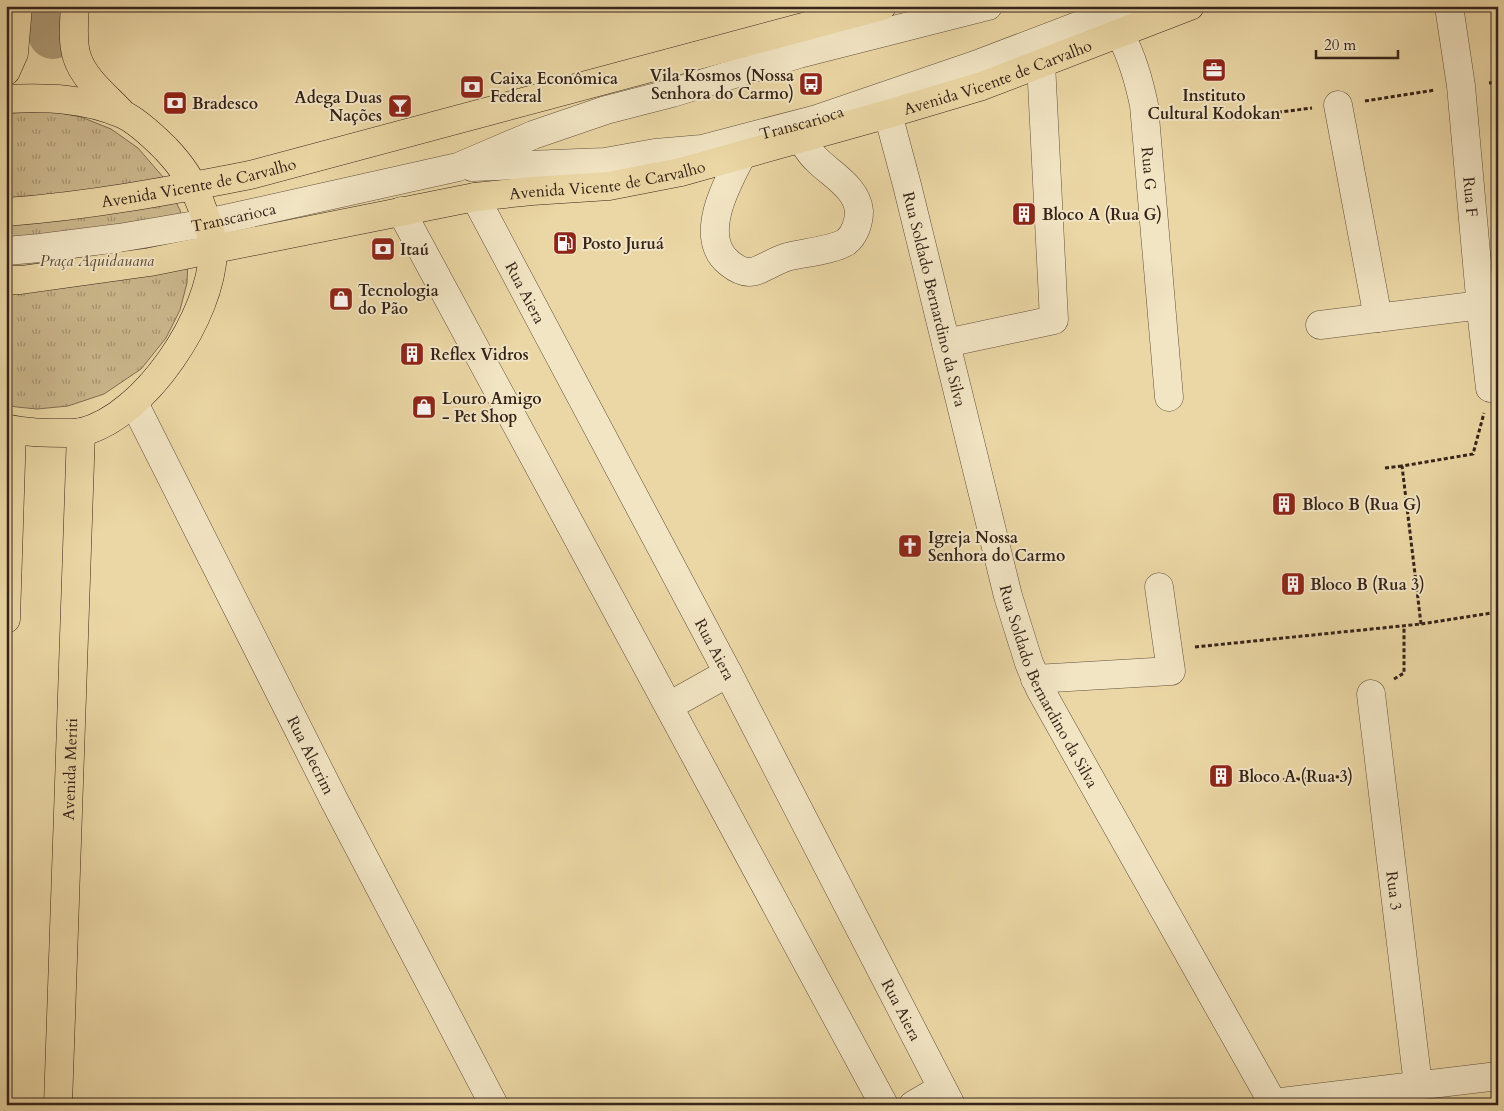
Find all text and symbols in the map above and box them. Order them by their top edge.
scale bar [1316,28,1399,60]
street label: Avenida Vicente de Carvalho [901,35,1095,121]
text: 20 m [1324,35,1356,55]
office icon: Instituto Cultural Kodokan [1201,57,1227,83]
place label: Vila Kosmos (Nossa Senhora do Carmo) [650,65,794,105]
place label: Caixa Econômica Federal [490,68,618,108]
bus stop icon: Vila Kosmos (Nossa Senhora do Carmo) [798,71,824,97]
bank icon: Caixa Econômica Federal [459,74,485,100]
place label: Instituto Cultural Kodokan [1148,85,1281,125]
place label: Adega Duas Nações [295,87,382,127]
bank icon: Bradesco [162,90,188,116]
place label: Bradesco [192,93,258,115]
bar icon: Adega Duas Nações [387,93,413,119]
street label: Transcarioca [757,101,847,146]
street label: Rua G [1136,146,1161,192]
street label: Avenida Vicente de Carvalho [100,153,299,213]
street label: Avenida Vicente de Carvalho [508,156,708,205]
street label: Rua F [1457,176,1483,218]
street label: Rua Soldado Bernardino da Silva [897,189,971,409]
street label: Transcarioca [189,198,278,238]
building icon: Bloco A (Rua G) [1011,201,1037,227]
place label: Bloco A (Rua G) [1042,204,1162,226]
fuel station icon: Posto Juruá [552,230,578,256]
place label: Posto Juruá [582,233,664,255]
bank icon: Itaú [370,236,396,262]
place label: Itaú [400,239,429,261]
park label: Praça Aquidauana [40,250,154,272]
street label: Rua Aiera [499,258,550,328]
place label: Tecnologia do Pão [358,280,439,320]
shop icon: Tecnologia do Pão [328,286,354,312]
building icon: Reflex Vidros [399,341,425,367]
place label: Reflex Vidros [430,344,529,366]
place label: Louro Amigo - Pet Shop [442,388,542,428]
shop icon: Louro Amigo - Pet Shop [411,394,437,420]
building icon: Bloco B (Rua G) [1271,491,1297,517]
place label: Bloco B (Rua G) [1302,494,1421,516]
place label: Igreja Nossa Senhora do Carmo [928,527,1065,567]
church icon: Igreja Nossa Senhora do Carmo [897,533,923,559]
building icon: Bloco B (Rua 3) [1280,571,1306,597]
place label: Bloco B (Rua 3) [1310,574,1425,596]
street label: Rua Soldado Bernardino da Silva [994,583,1103,792]
street label: Rua Aiera [689,615,740,684]
street label: Rua Alecrim [281,712,340,799]
street label: Avenida Meriti [58,717,83,821]
building icon: Bloco A (Rua 3) [1208,763,1234,789]
place label: Bloco A (Rua 3) [1238,766,1353,788]
street label: Rua 3 [1380,870,1407,912]
street label: Rua Aiera [876,975,926,1045]

